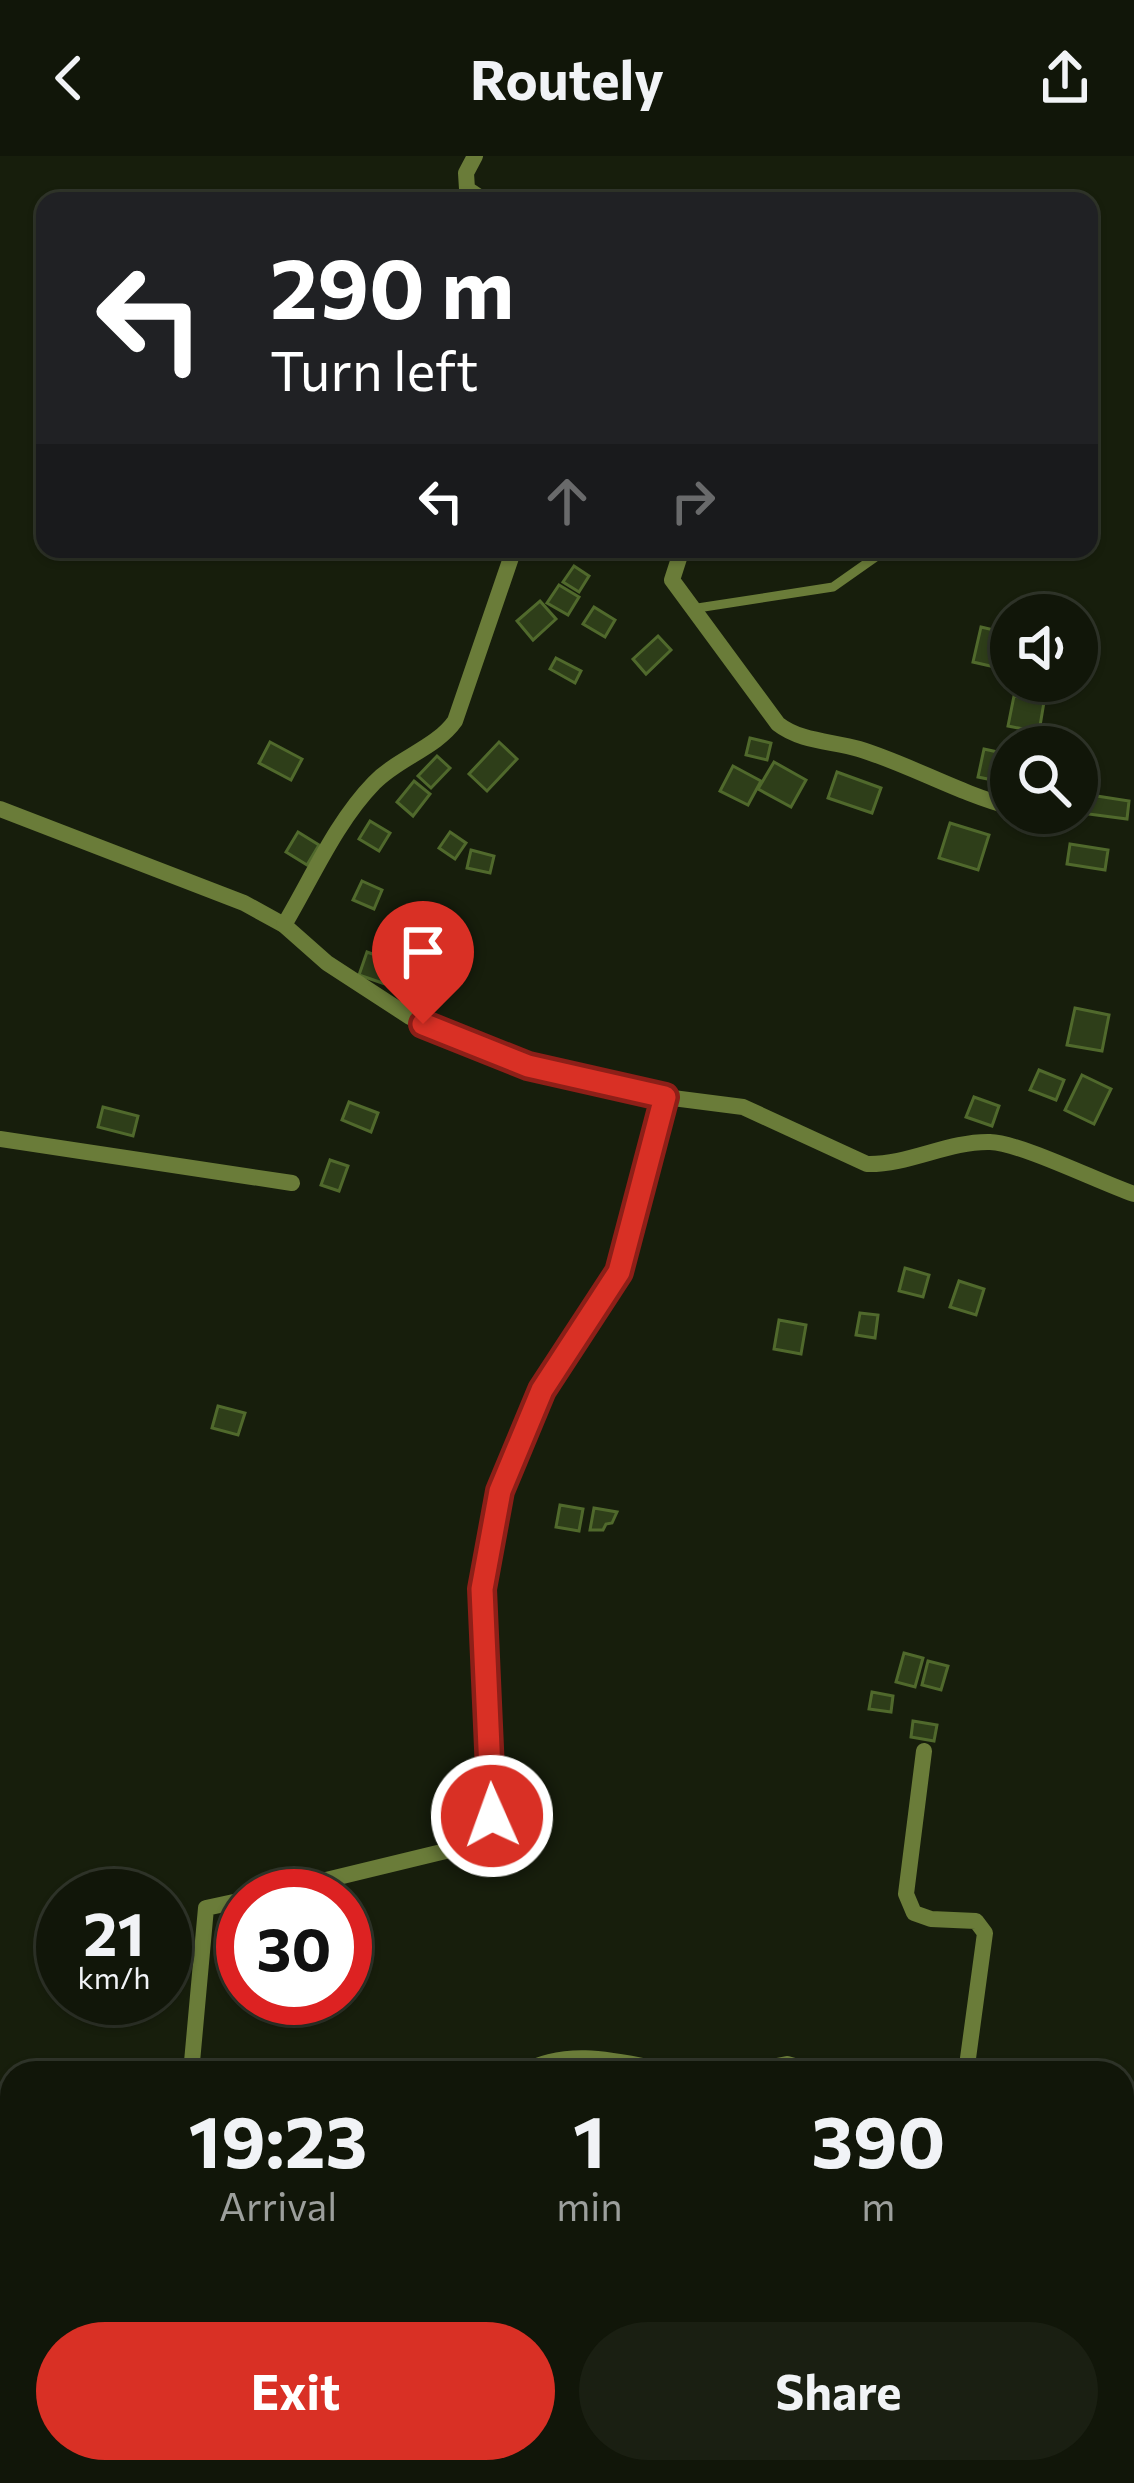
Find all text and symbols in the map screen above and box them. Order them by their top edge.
icon: back [36,45,102,111]
text: Routely [470,45,664,111]
icon: share [1032,45,1098,111]
text: 290 m [270,234,514,336]
icon: left [72,240,228,396]
text: Turn left [270,336,478,402]
icon: left [408,468,474,534]
icon: ahead [534,468,600,534]
icon: right [660,468,726,534]
map controls [990,594,1098,834]
button: sound [990,594,1098,702]
button: search [990,726,1098,834]
pin [372,901,474,1024]
icon: arrive [390,919,456,985]
position arrow [429,1753,555,1879]
speed limit sign: 30 [216,1869,372,2025]
text: 21 [83,1895,145,1968]
text: km/h [78,1958,150,1995]
text: 19:23 [189,2095,368,2183]
text: 1 [573,2095,606,2183]
text: 390 [811,2095,945,2183]
text: Arrival [219,2181,337,2229]
text: min [556,2181,623,2229]
text: m [861,2181,895,2229]
button: Exit [36,2322,555,2460]
button: Share [579,2322,1098,2460]

